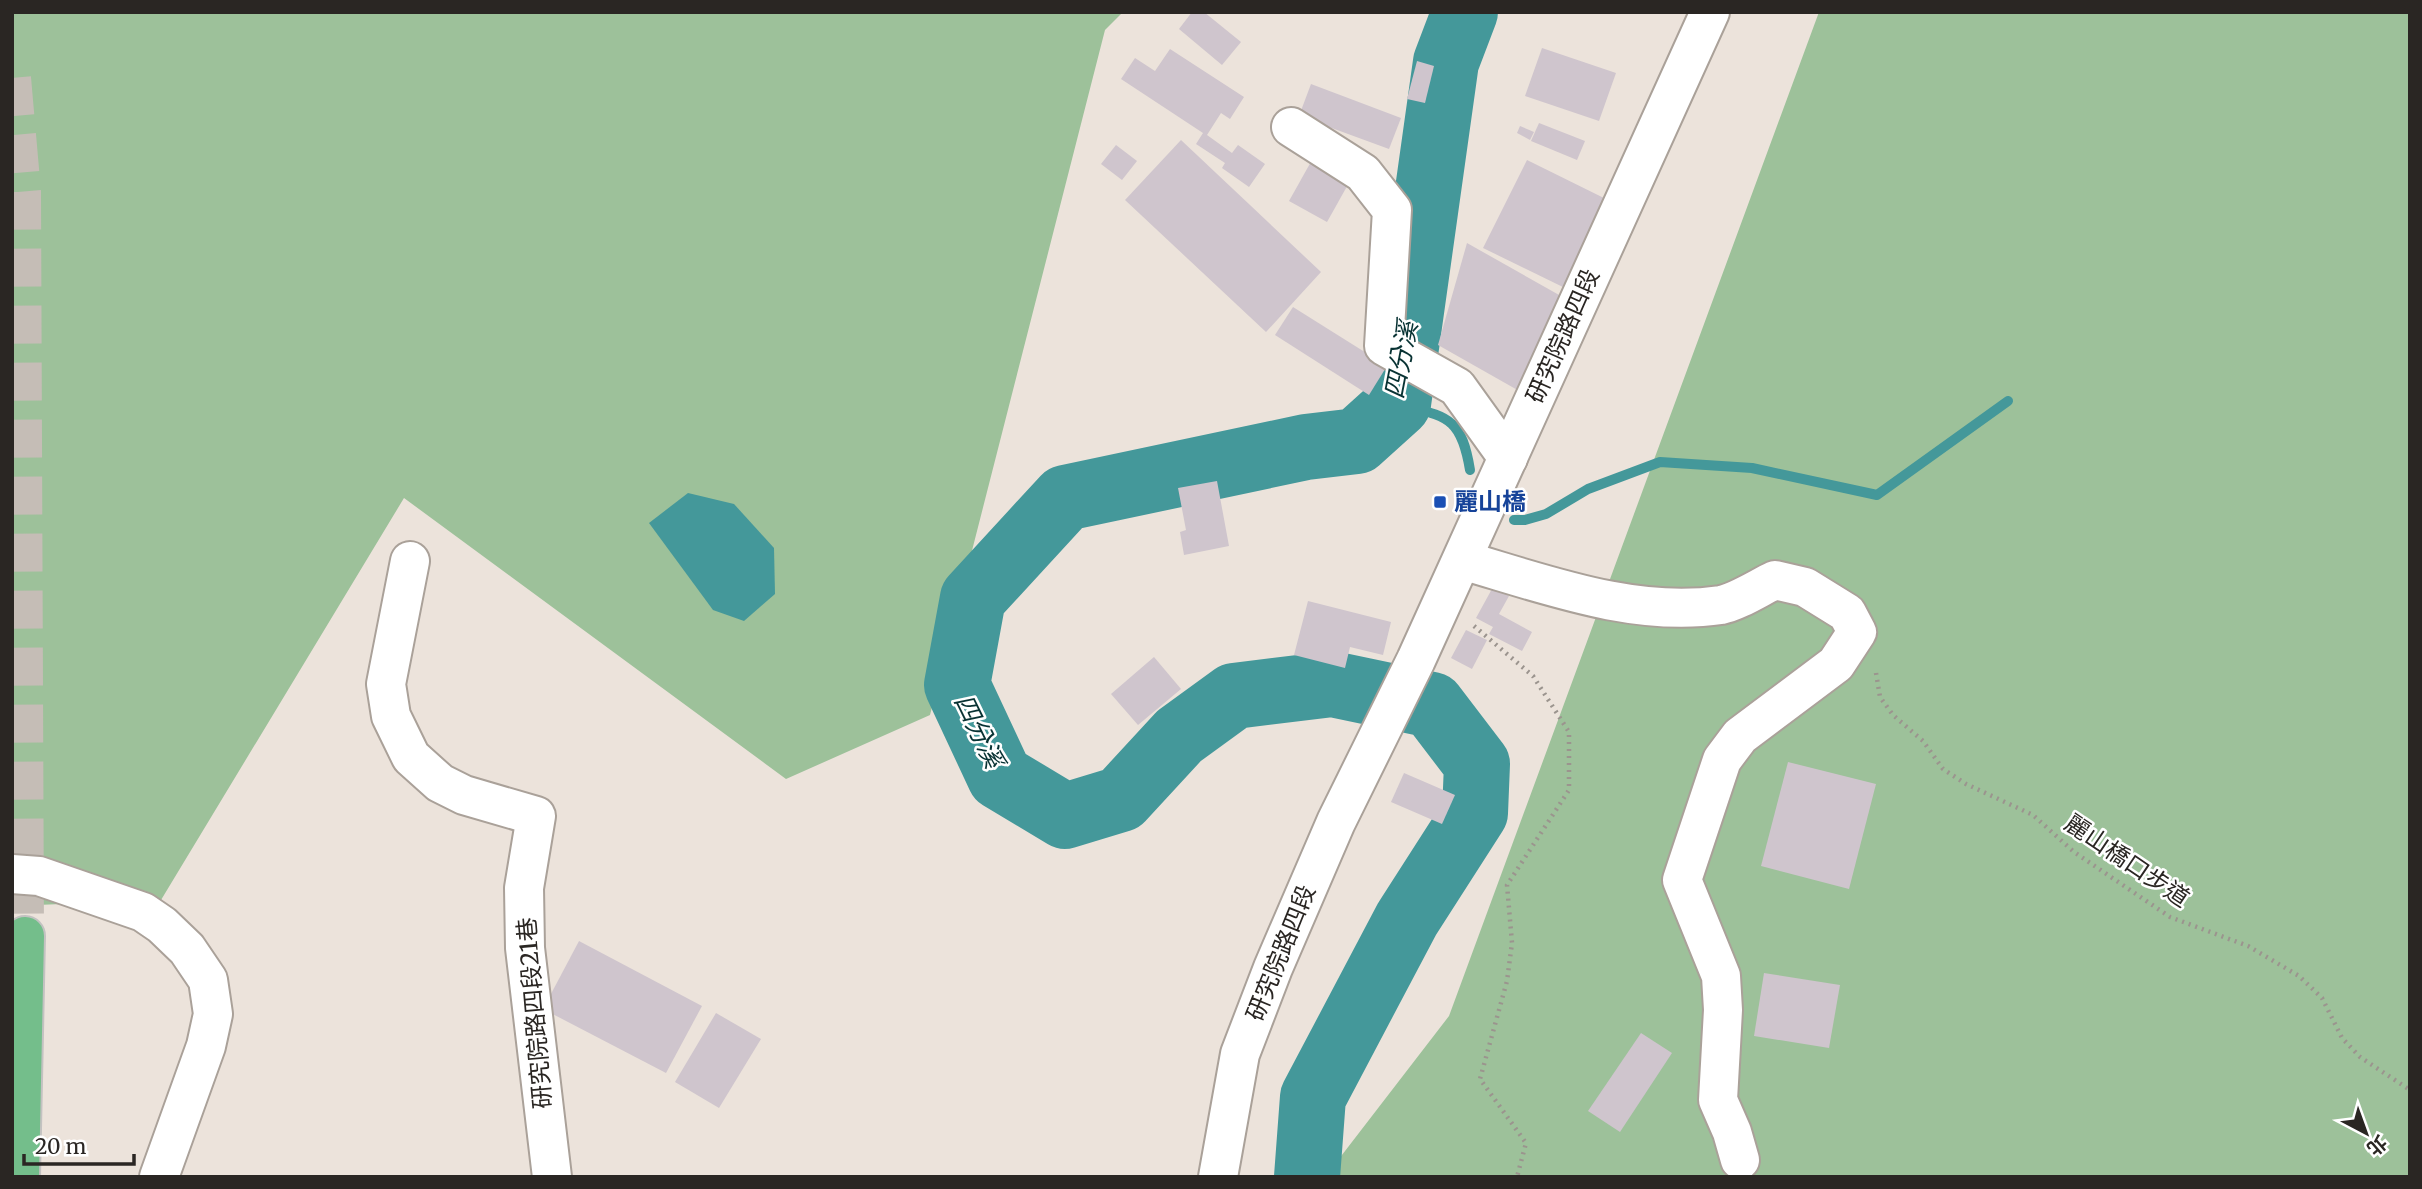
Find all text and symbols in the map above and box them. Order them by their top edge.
street label: 研究院路四段 [1519,264,1606,408]
water label: 四分溪 [1377,315,1425,401]
place label: 麗山橋 [1454,486,1526,517]
marker: 麗山橋 [1432,494,1448,510]
water label: 四分溪 [948,688,1013,777]
street label: 麗山橋口步道 [2059,807,2196,914]
street label: 研究院路四段 [1239,880,1322,1025]
street label: 研究院路四段21巷 [511,916,558,1110]
north arrow [2331,1098,2401,1168]
scale bar [24,1122,135,1166]
text: 北 [2362,1131,2392,1161]
text: 20 m [35,1133,87,1160]

